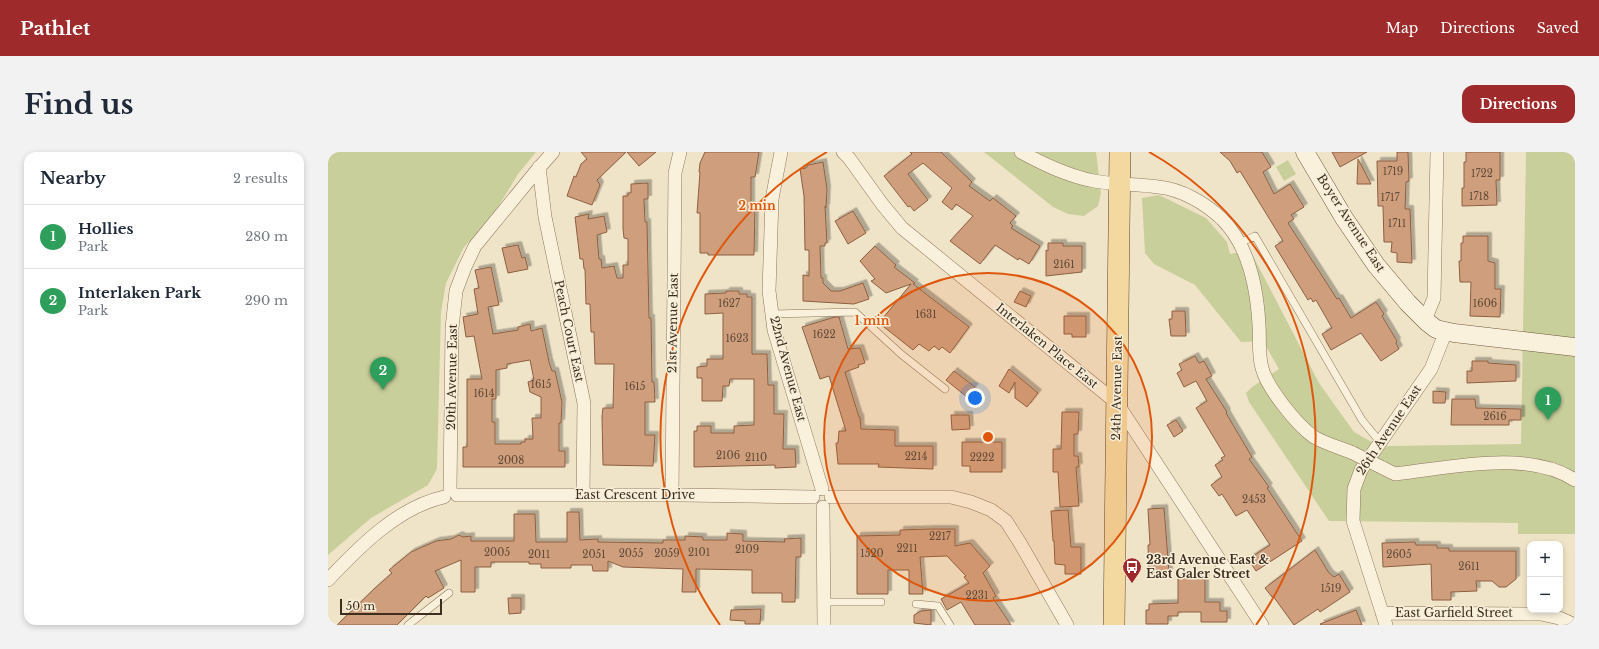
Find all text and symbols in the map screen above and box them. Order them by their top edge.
text: Pathlet [20,17,90,40]
text: Map [1386,19,1418,37]
text: Directions [1440,19,1515,37]
text: Saved [1537,19,1579,37]
button: Directions [1462,85,1575,123]
text: Find us [24,87,134,122]
house number: 1719 [1383,165,1403,178]
house number: 1722 [1471,167,1493,180]
text: Nearby [40,168,106,189]
text: 2 results [233,170,288,187]
street label: Boyer Avenue East [1314,171,1389,275]
house number: 1718 [1469,190,1489,203]
house number: 1717 [1381,191,1400,204]
text: 2 min [738,198,776,213]
house number: 1711 [1388,217,1406,230]
text: Hollies [78,219,134,238]
text: 1 [50,228,56,245]
text: 280 m [245,228,288,245]
text: Park [78,238,108,255]
house number: 2161 [1053,258,1075,271]
street label: 21st Avenue East [664,272,681,373]
street label: Peach Court East [551,278,588,384]
text: Interlaken Park [78,283,201,302]
text: 2 [49,292,57,309]
text: 290 m [245,292,288,309]
house number: 1627 [718,297,741,310]
house number: 1606 [1473,297,1497,310]
street label: Interlaken Place East [993,300,1102,392]
text: Park [78,302,108,319]
house number: 1631 [915,308,937,321]
text: 1 min [855,313,890,328]
street label: 22nd Avenue East [767,314,810,424]
street label: 20th Avenue East [443,323,460,430]
house number: 1622 [812,328,836,341]
house number: 1623 [725,332,749,345]
street label: 24th Avenue East [1108,335,1125,440]
pin: 2 [370,357,396,390]
house number: 1615 [530,378,552,391]
house number: 1615 [624,380,646,393]
street label: 26th Avenue East [1353,381,1425,478]
house number: 1614 [473,387,495,400]
pin: 1 [1535,387,1561,420]
your location [965,388,985,408]
house number: 2616 [1483,410,1507,423]
centre of rings [981,430,995,444]
house number: 2106 [716,449,740,462]
house number: 2214 [905,450,927,463]
house number: 2110 [745,451,767,464]
house number: 2222 [970,451,994,464]
house number: 2008 [498,454,524,467]
street label: East Crescent Drive [575,487,695,502]
house number: 2453 [1242,493,1266,506]
house number: 2217 [929,530,952,543]
map controls [1527,541,1563,613]
button: + [1527,541,1563,577]
house number: 2211 [896,542,918,555]
house number: 2109 [735,543,759,556]
house number: 2005 [484,546,510,559]
house number: 2101 [688,546,710,559]
house number: 2055 [619,547,644,560]
house number: 2059 [654,547,680,560]
house number: 1520 [860,547,884,560]
house number: 2011 [528,548,550,561]
house number: 2051 [582,548,606,561]
house number: 2605 [1386,548,1412,561]
place label: 23rd Avenue East & East Galer Street [1146,552,1270,581]
bus stop icon: 23rd Avenue East & East Galer Street [1121,556,1143,584]
house number: 2611 [1458,560,1480,573]
button: − [1527,577,1563,613]
house number: 1519 [1320,582,1342,595]
house number: 2231 [966,589,988,602]
scale bar [340,597,442,616]
text: 50 m [346,599,375,613]
street label: East Garfield Street [1395,605,1513,620]

